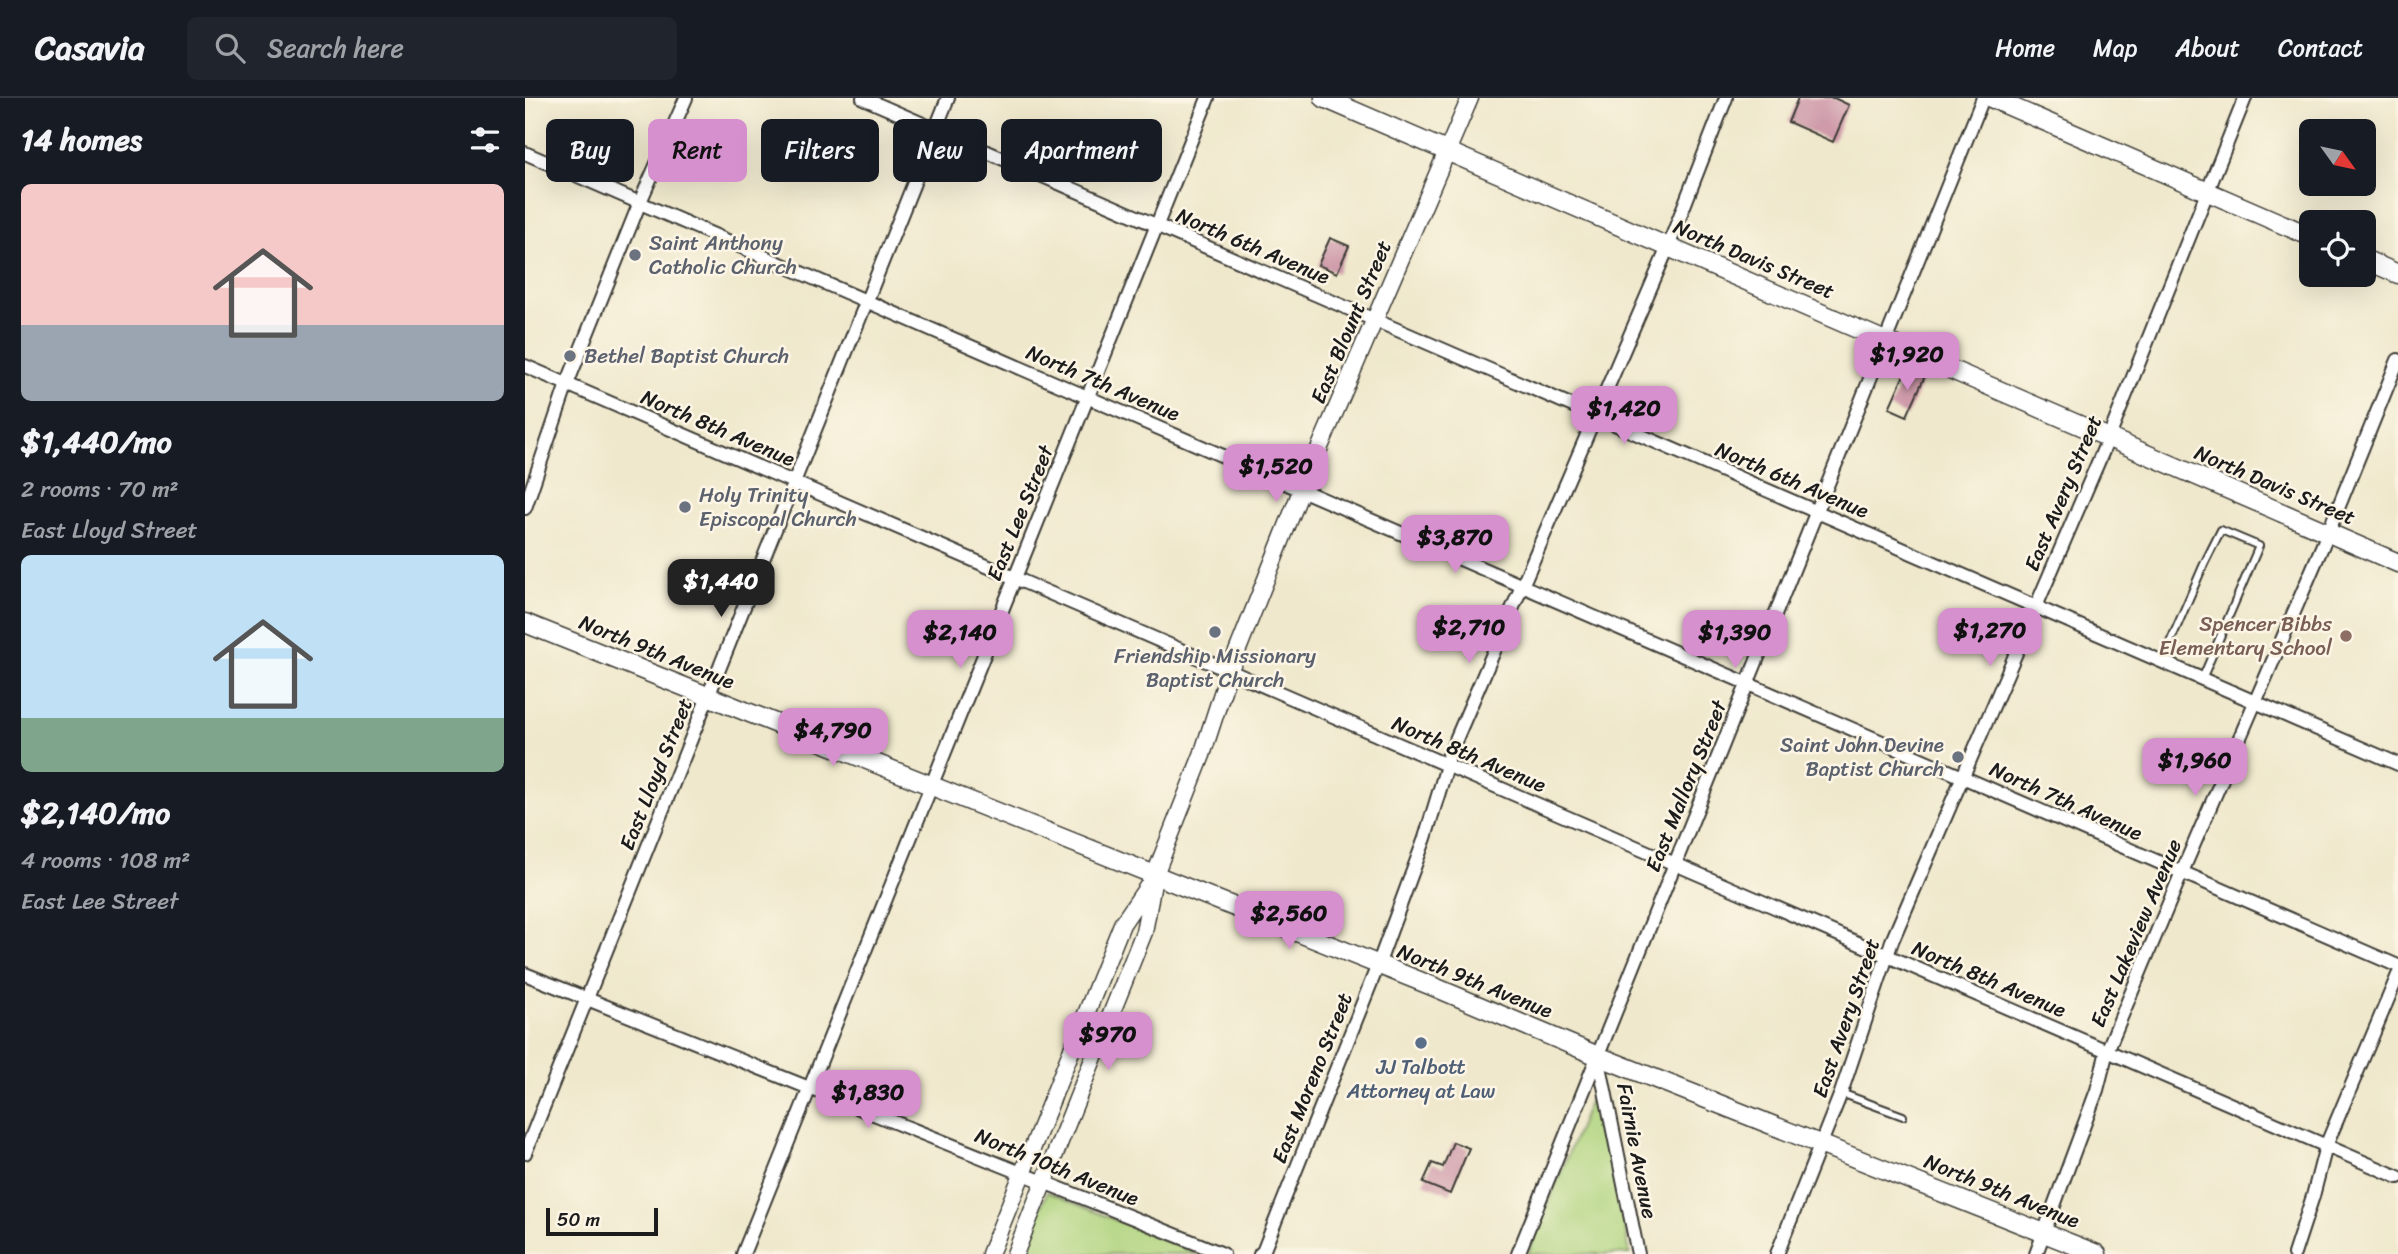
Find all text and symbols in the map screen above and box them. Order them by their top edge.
search box [187,17,677,80]
text: Casavia [35,19,145,77]
text: Search here [267,25,404,71]
text: Home [1995,27,2055,69]
text: Map [2093,27,2137,69]
text: About [2175,27,2240,69]
text: Contact [2278,27,2363,69]
icon: search [211,29,249,67]
text: 14 homes [21,113,142,167]
chip: Buy [546,119,634,182]
chip: Rent [648,119,747,182]
chip: Filters [761,119,879,182]
chip: New [893,119,987,182]
chip: Apartment [1001,119,1162,182]
north arrow [2299,119,2377,196]
map controls [2299,119,2376,287]
icon: filters [466,121,504,159]
street label: North 6th Avenue [1170,196,1336,296]
street label: North Davis Street [1667,208,1841,310]
button: locate [2299,210,2376,287]
place label: Saint Anthony Catholic Church [649,224,797,286]
icon: home [200,230,326,356]
street label: East Blount Street [1299,234,1403,410]
marker: Saint Anthony Catholic Church [627,247,643,263]
pin: $1,920 [1850,332,1964,392]
street label: North 7th Avenue [1020,333,1186,433]
text: $1,920 [1870,334,1944,375]
place label: Bethel Baptist Church [584,337,789,375]
marker: Bethel Baptist Church [562,348,578,364]
street label: North 8th Avenue [635,378,801,478]
pin: $1,420 [1567,386,1681,446]
text: $1,420 [1587,388,1661,429]
street label: East Avery Street [2013,409,2113,577]
text: $1,440/mo [21,415,172,469]
street label: North 6th Avenue [1709,430,1875,530]
street label: North Davis Street [2188,434,2362,536]
street label: East Lee Street [975,438,1065,587]
pin: $1,520 [1219,444,1333,504]
text: $1,520 [1239,446,1313,487]
text: 2 rooms · 70 m² [21,469,179,510]
place label: Holy Trinity Episcopal Church [699,476,857,538]
marker: Holy Trinity Episcopal Church [677,499,693,515]
text: East Lloyd Street [21,510,198,551]
pin: $3,870 [1398,516,1512,575]
text: $3,870 [1417,517,1493,558]
pin: $1,440 [664,560,778,619]
text: $1,440 [684,561,758,602]
icon: home [200,601,326,727]
street label: North 9th Avenue [573,603,741,701]
place label: Spencer Bibbs Elementary School [2159,605,2333,667]
pin: $2,710 [1412,606,1526,665]
text: $2,710 [1433,607,1505,648]
pin: $1,270 [1933,608,2047,668]
pin: $2,140 [903,610,1017,670]
pin: $1,390 [1678,610,1792,670]
text: $1,270 [1954,610,2026,651]
text: $2,140 [923,612,997,653]
text: $1,390 [1699,612,1771,653]
marker: Friendship Missionary Baptist Church [1207,624,1223,640]
marker: Spencer Bibbs Elementary School [2338,628,2354,644]
place label: Friendship Missionary Baptist Church [1114,637,1316,699]
street label: East Lloyd Street [608,692,704,856]
street label: East Mallory Street [1634,693,1738,878]
street label: North 8th Avenue [1386,704,1552,804]
pin: $4,790 [776,708,890,768]
text: $4,790 [794,710,872,751]
place label: Saint John Devine Baptist Church [1780,726,1944,788]
pin: $1,960 [2138,738,2252,798]
text: $1,960 [2158,740,2232,781]
marker: Saint John Devine Baptist Church [1950,749,1966,765]
street label: North 7th Avenue [1983,750,2149,852]
text: $2,140/mo [21,786,170,840]
street label: East Lakeview Avenue [2079,833,2193,1033]
text: 4 rooms · 108 m² [21,840,190,881]
text: East Lee Street [21,881,178,922]
pin: $2,560 [1232,892,1346,951]
text: $2,560 [1251,893,1327,934]
street label: North 8th Avenue [1906,929,2072,1029]
street label: North 9th Avenue [1391,932,1559,1030]
street label: East Avery Street [1801,933,1891,1103]
street label: East Moreno Street [1260,987,1364,1169]
pin: $970 [1067,1012,1149,1072]
text: $970 [1079,1014,1137,1055]
marker: JJ Talbott Attorney at Law [1413,1035,1429,1051]
place label: JJ Talbott Attorney at Law [1346,1048,1496,1110]
pin: $1,830 [811,1070,925,1130]
text: $1,830 [832,1072,904,1113]
street label: Fairnie Avenue [1605,1080,1669,1222]
street label: North 10th Avenue [969,1117,1145,1217]
street label: North 9th Avenue [1918,1142,2086,1240]
text: 50 m [557,1203,600,1236]
scale bar [546,1205,658,1237]

